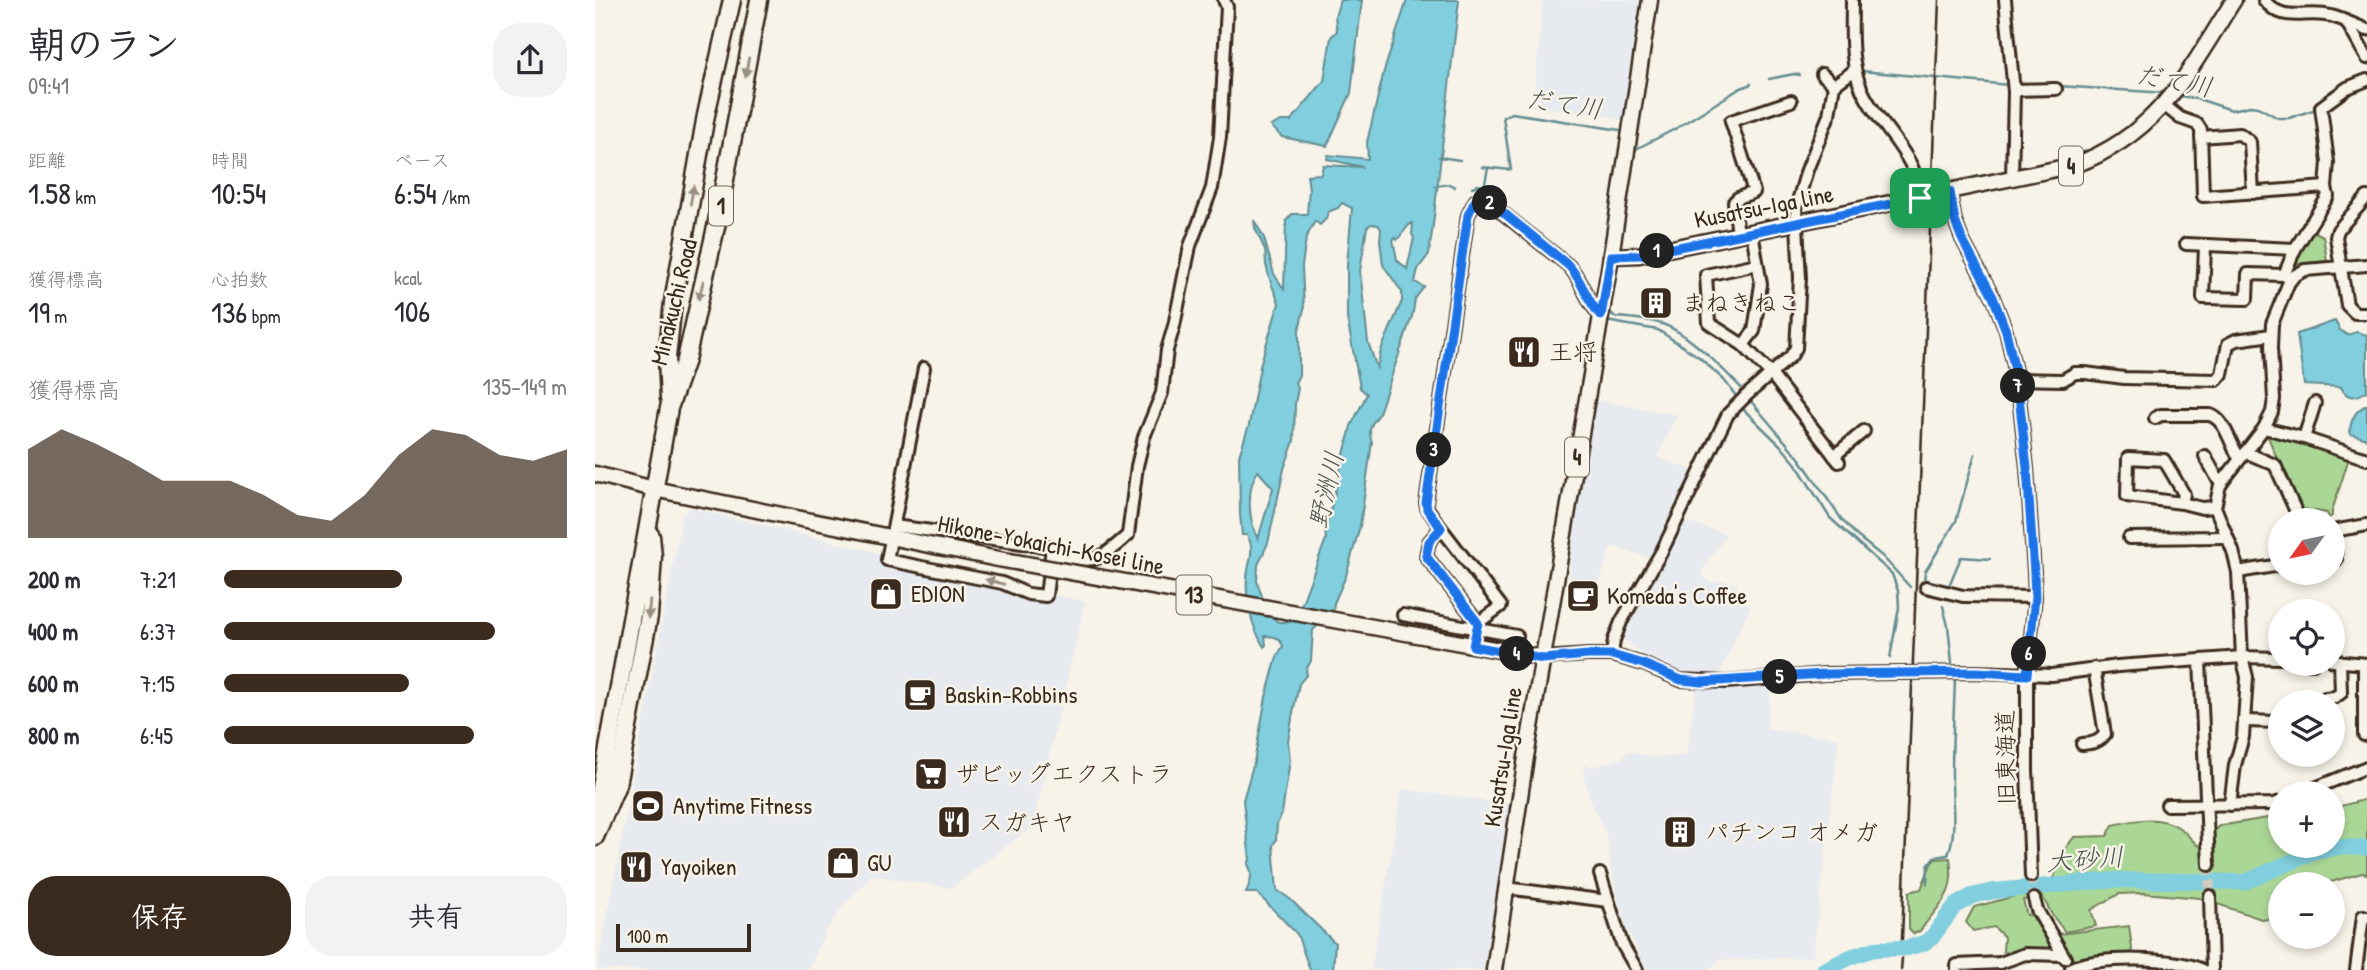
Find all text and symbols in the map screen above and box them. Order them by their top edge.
text: 朝のラン [28,18,180,70]
button: share [493,23,567,97]
one-way arrow [741,56,752,78]
water label: だて川 [2133,56,2216,105]
text: 09:41 [28,70,69,101]
water label: だて川 [1523,81,1605,126]
road number: 4 [2059,146,2083,186]
text: 距離 [28,147,66,173]
text: 時間 [211,147,249,173]
text: ペース [394,147,450,173]
pin [1890,168,1950,228]
text: 1.58 [28,173,71,213]
text: 10:54 [211,173,266,213]
text: 6:54 [394,173,437,213]
street label: Kusatsu-Iga line [1692,177,1837,235]
icon: arrive [1901,179,1939,217]
text: km [71,184,96,210]
text: /km [437,184,470,210]
one-way arrow [687,184,698,206]
road number: 1 [709,186,733,226]
pin: 2 [1473,186,1507,220]
text: 2 [1485,189,1494,215]
pin: 1 [1639,233,1675,268]
street label: Minakuchi Road [642,235,704,368]
text: 1 [1653,237,1660,263]
text: kcal [394,265,422,291]
text: 獲得標高 [28,266,104,292]
text: 心拍数 [211,266,268,292]
one-way arrow [695,279,706,301]
building icon: まねきねこ [1637,284,1675,322]
place label: まねきねこ [1681,286,1801,318]
text: 106 [394,291,430,331]
text: 19 [28,292,50,332]
text: 136 [211,292,247,332]
text: m [50,303,67,329]
text: bpm [247,303,281,329]
restaurant icon: 王将 [1505,333,1543,371]
place label: 王将 [1549,335,1597,367]
pin: 7 [2001,368,2035,404]
text: 135–149 m [483,371,567,402]
text: 7 [2013,372,2022,398]
text: 獲得標高 [28,374,120,405]
pin: 3 [1417,433,1451,468]
text: 3 [1429,436,1438,462]
road number: 4 [1565,438,1589,477]
water label: 野洲川 [1300,448,1351,532]
street label: Hikone-Yokaichi-Kosei line [935,506,1168,582]
north arrow [2268,508,2345,584]
map controls [2268,508,2345,949]
text: 200 m [28,564,80,595]
text: 7:21 [140,564,176,595]
shop icon: EDION [867,575,905,613]
one-way arrow [984,576,1006,587]
road number: 13 [1177,576,1211,614]
place label: EDION [911,577,965,609]
cafe icon: Komeda's Coffee [1564,577,1602,615]
place label: Komeda's Coffee [1607,579,1748,611]
one-way arrow [643,598,654,620]
button: locate [2268,599,2345,676]
text: 400 m [28,616,78,647]
text: 6:37 [140,616,176,647]
pin: 4 [1499,636,1535,672]
pin: 6 [2011,636,2047,672]
text: 4 [1513,640,1520,666]
text: 6 [2025,640,2032,666]
pin: 5 [1763,660,1797,694]
text: 5 [1775,663,1784,689]
text: 600 m [28,668,79,699]
text: 7:15 [140,668,175,699]
cafe icon: Baskin-Robbins [901,676,939,714]
place label: Baskin-Robbins [945,678,1078,710]
street label: Kusatsu-Iga line [1475,684,1529,829]
button: layers [2268,690,2345,767]
street label: 旧東海道 [1988,710,2022,806]
text: 800 m [28,720,80,751]
text: 6:45 [140,720,173,751]
supermarket icon: ザビッグエクストラ [912,755,950,793]
place label: ザビッグエクストラ [955,757,1172,789]
button: + [2268,781,2345,858]
sports icon: Anytime Fitness [629,787,667,825]
place label: Anytime Fitness [673,789,812,821]
restaurant icon: スガキヤ [935,803,973,841]
place label: スガキヤ [979,805,1075,837]
building icon: パチンコ オメガ [1661,813,1699,851]
place label: パチンコ オメガ [1705,815,1878,847]
water label: 大砂川 [2045,838,2125,879]
shop icon: GU [824,844,862,882]
place label: GU [867,846,892,878]
restaurant icon: Yayoiken [617,848,655,886]
place label: Yayoiken [661,850,737,882]
button: − [2268,872,2345,949]
button: 保存 [28,876,291,956]
button: 共有 [305,876,567,956]
scale bar [616,921,751,953]
text: 100 m [627,923,668,949]

